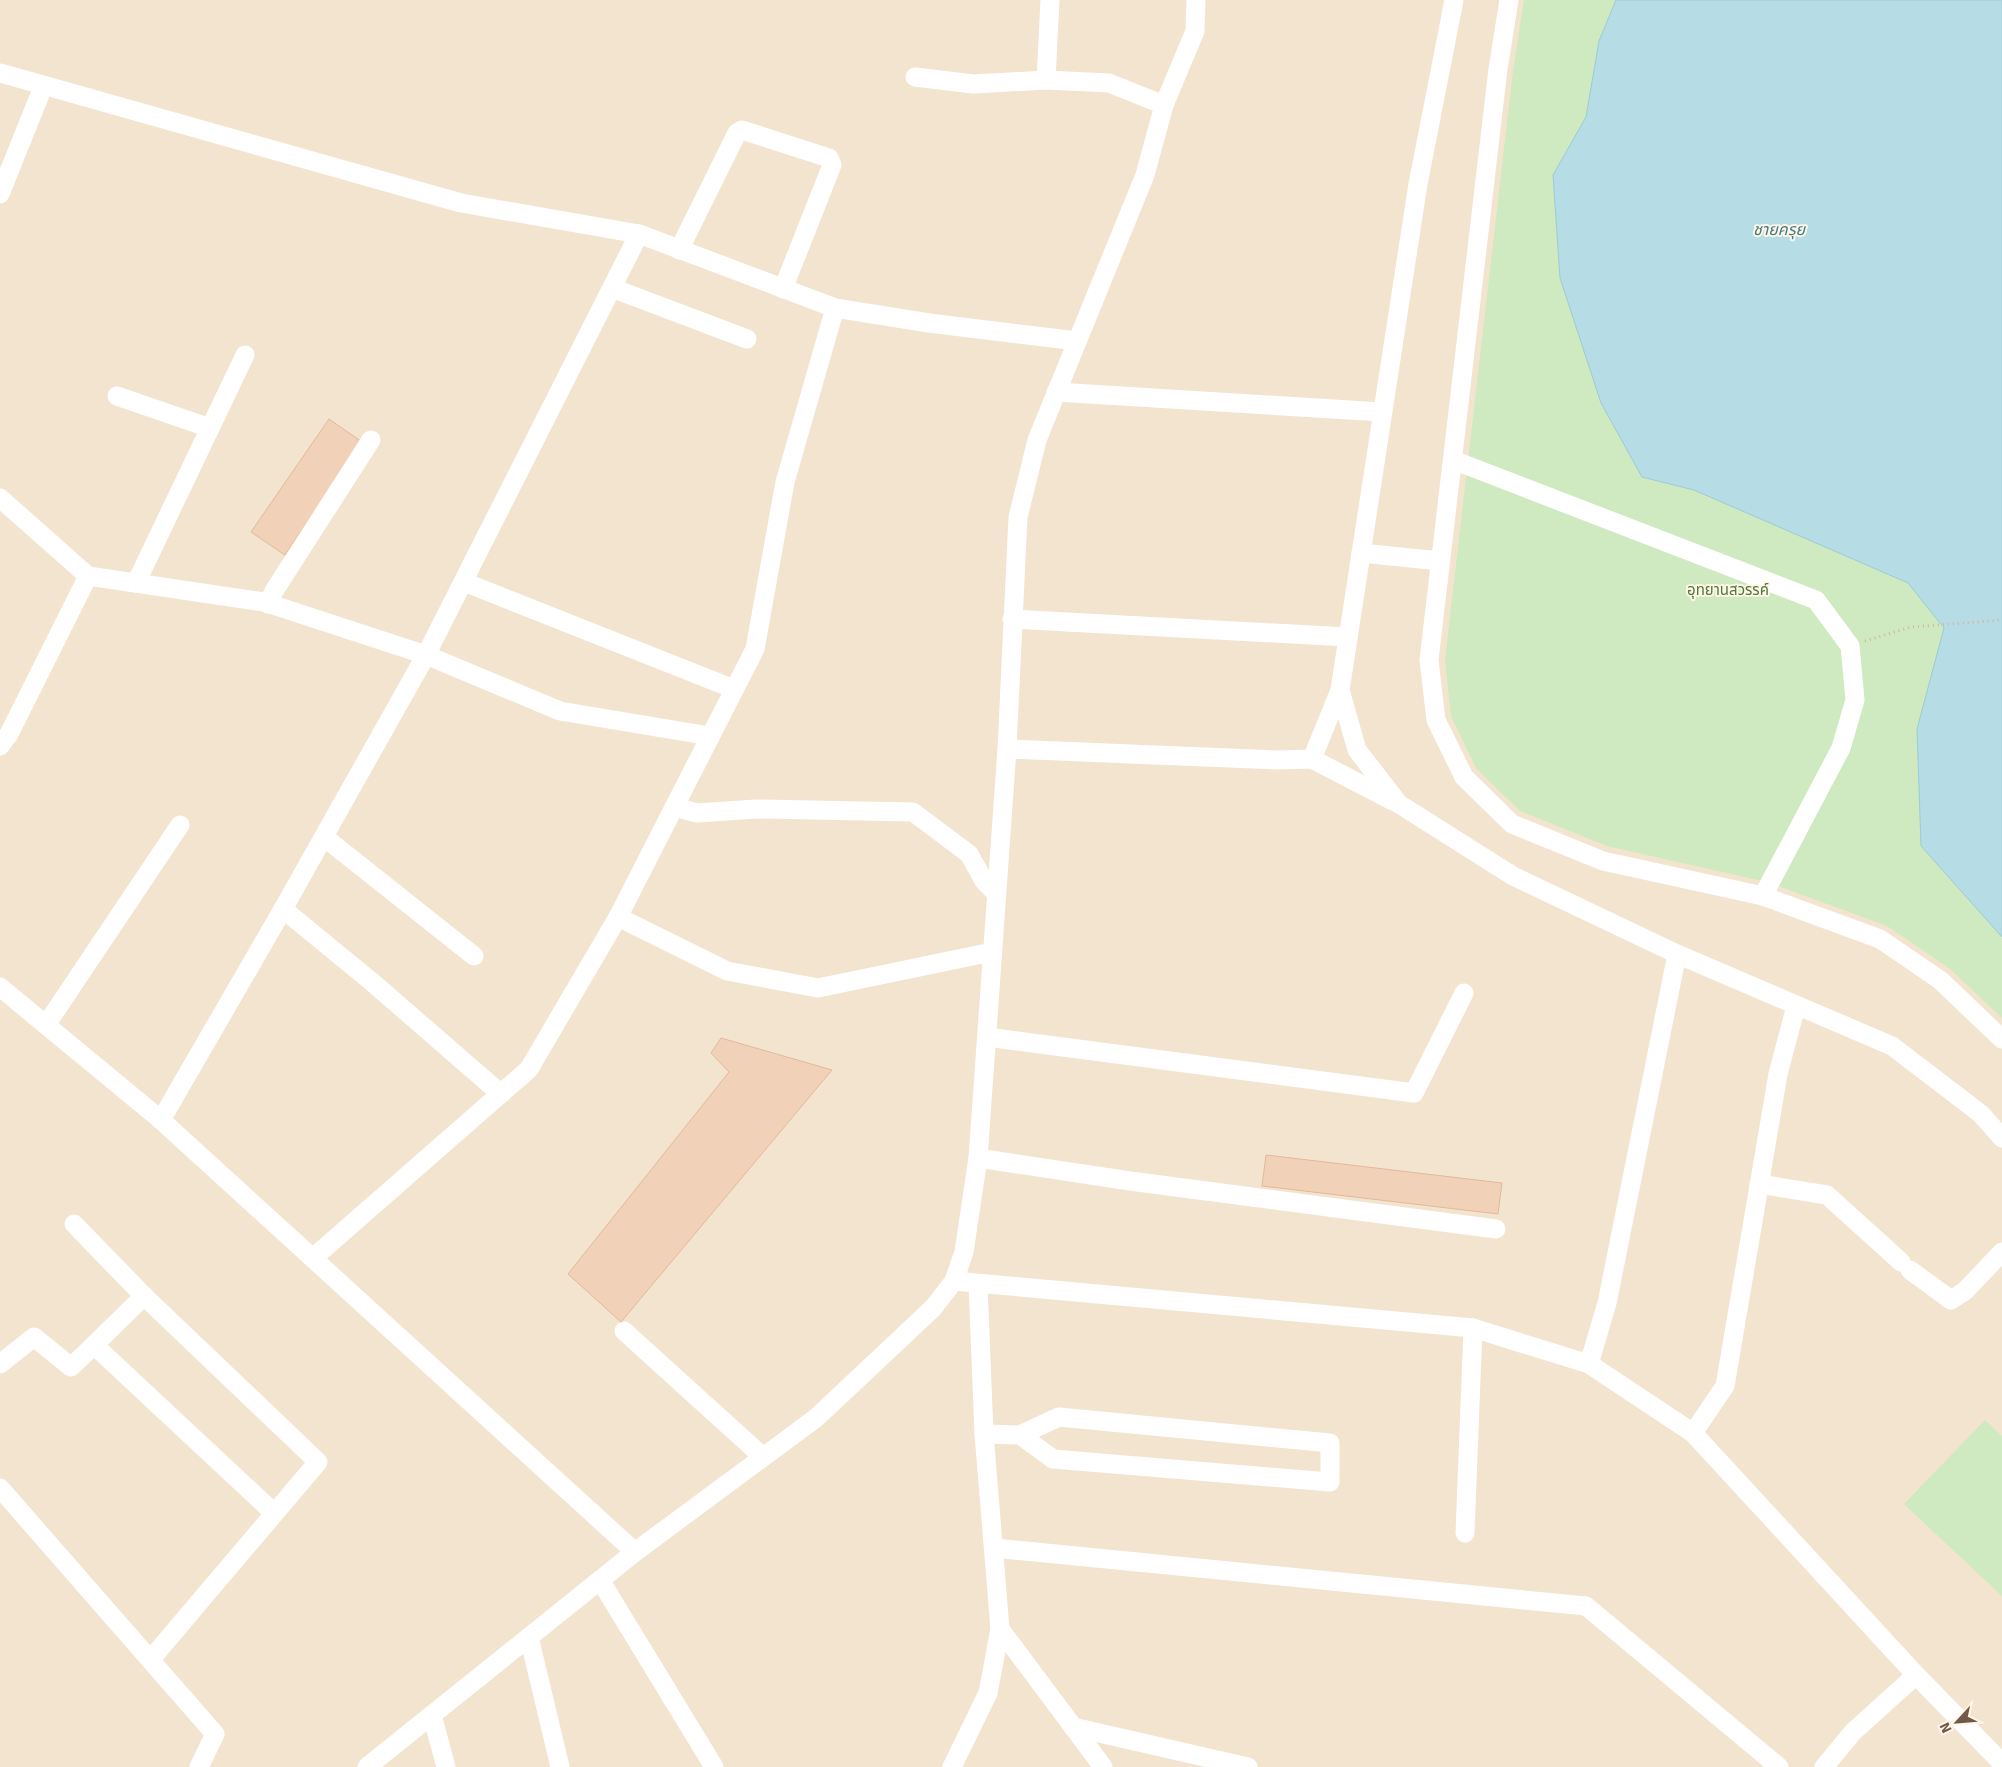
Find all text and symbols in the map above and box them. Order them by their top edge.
water label: ชายครุย [1753,220,1806,240]
park label: อุทยานสวรรค์ [1687,581,1769,599]
north arrow [1932,1697,1982,1747]
text: N [1936,1719,1956,1736]

